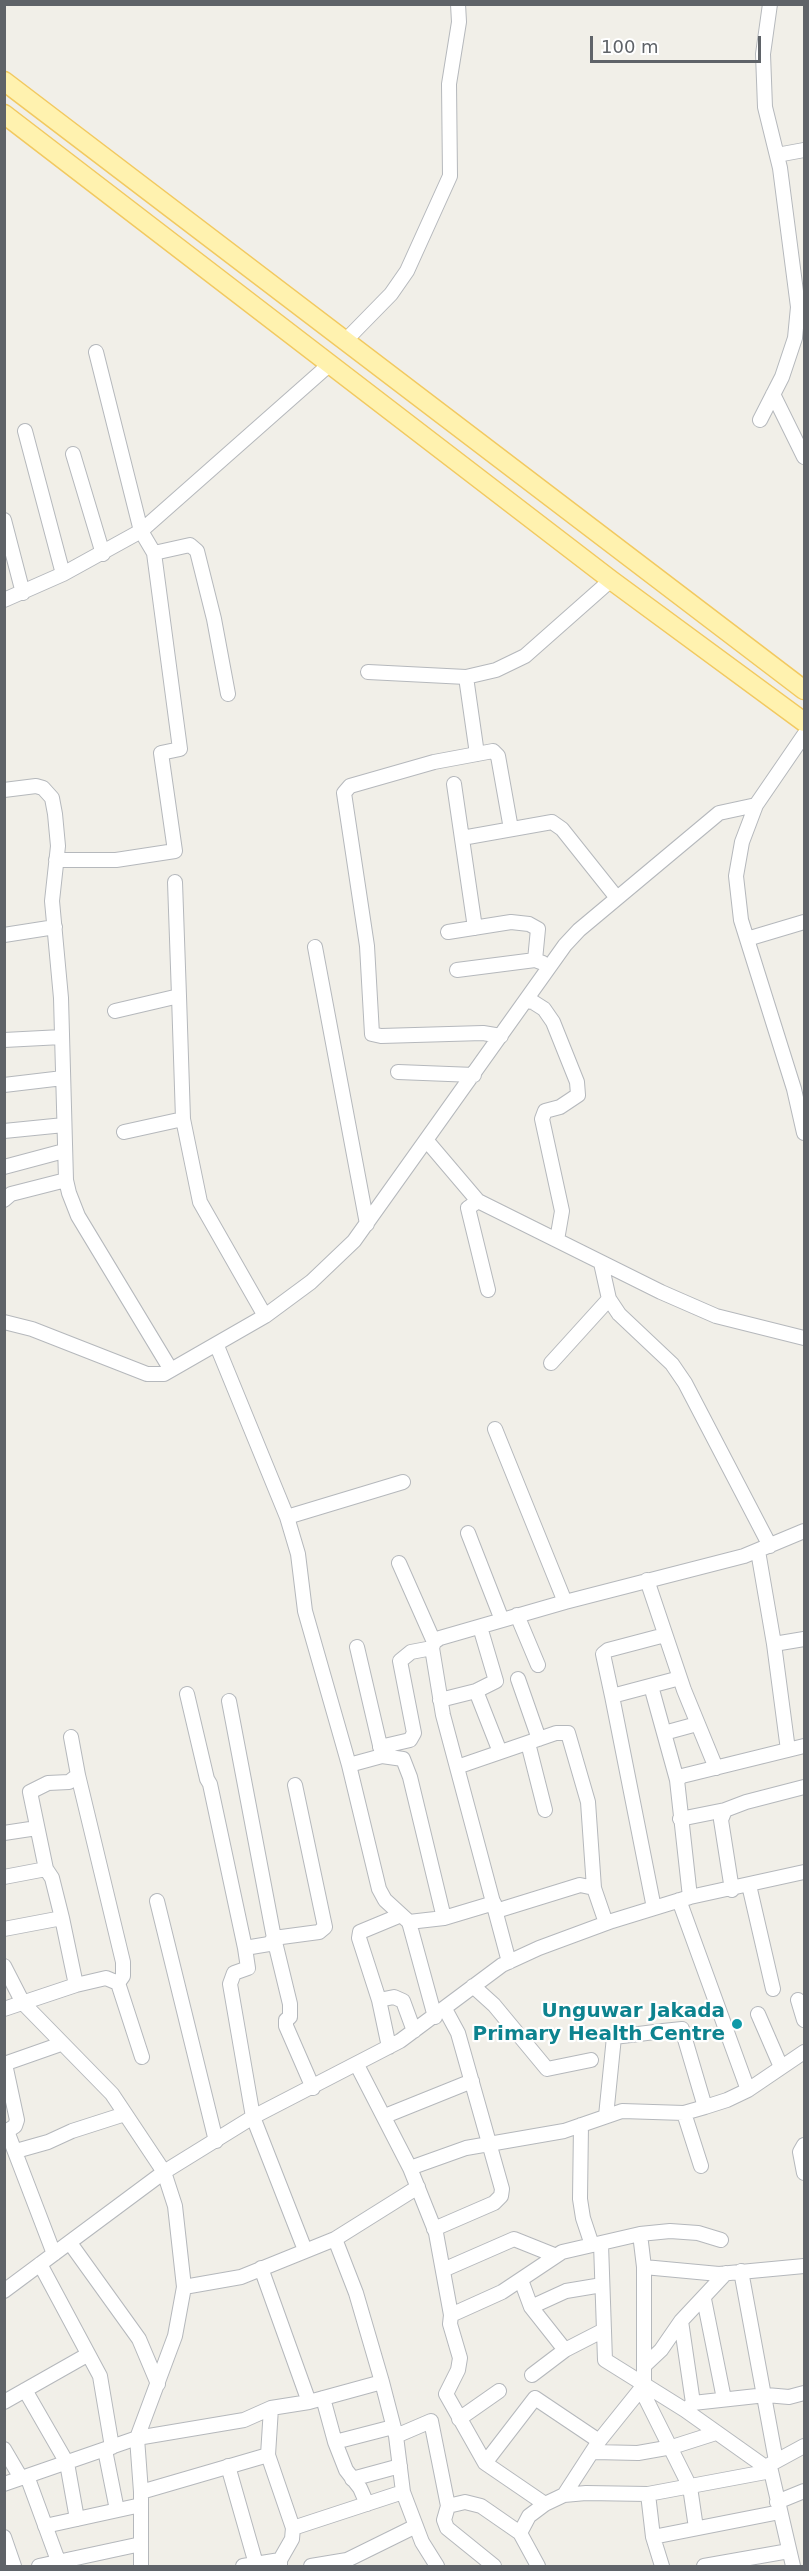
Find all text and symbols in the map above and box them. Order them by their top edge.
scale bar [593,24,764,62]
text: 100 m [601,36,659,57]
place label: Unguwar Jakada Primary Health Centre [473,2000,725,2047]
marker: Unguwar Jakada Primary Health Centre [730,2017,744,2031]

